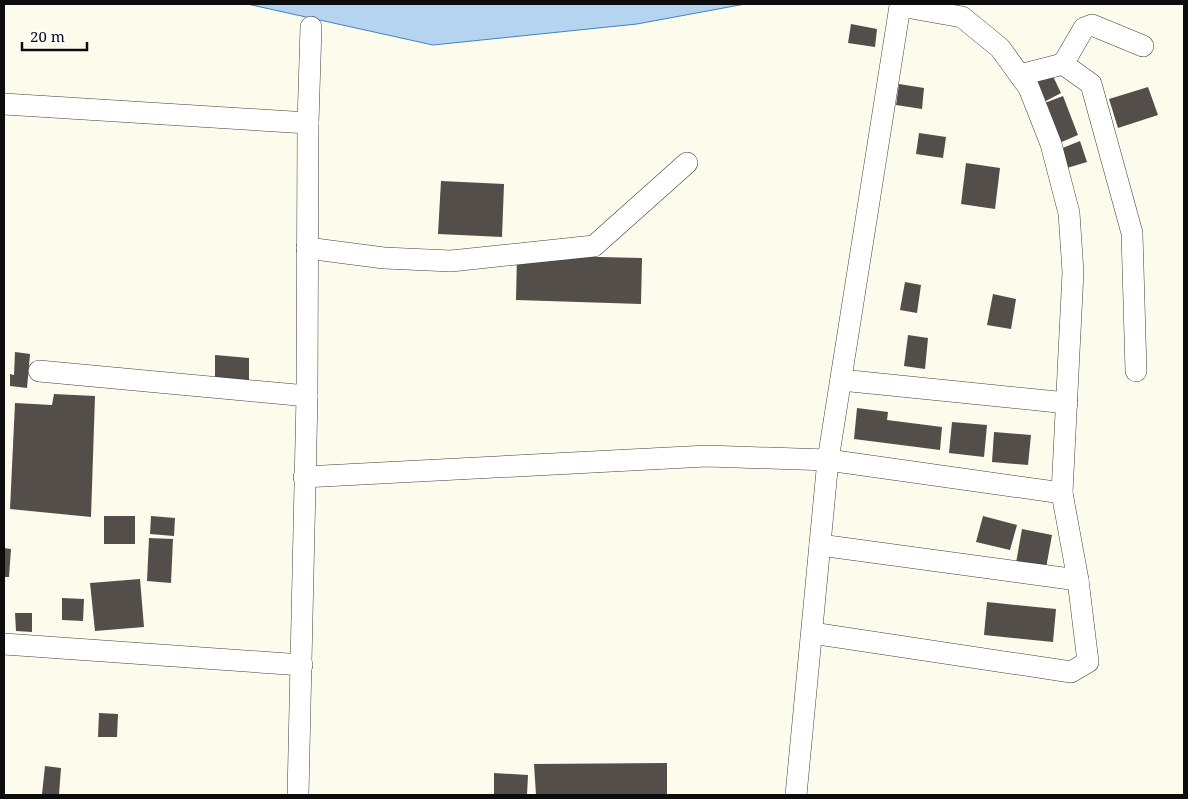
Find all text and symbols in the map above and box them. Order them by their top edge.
scale bar [22,20,88,52]
text: 20 m [30,26,65,46]

